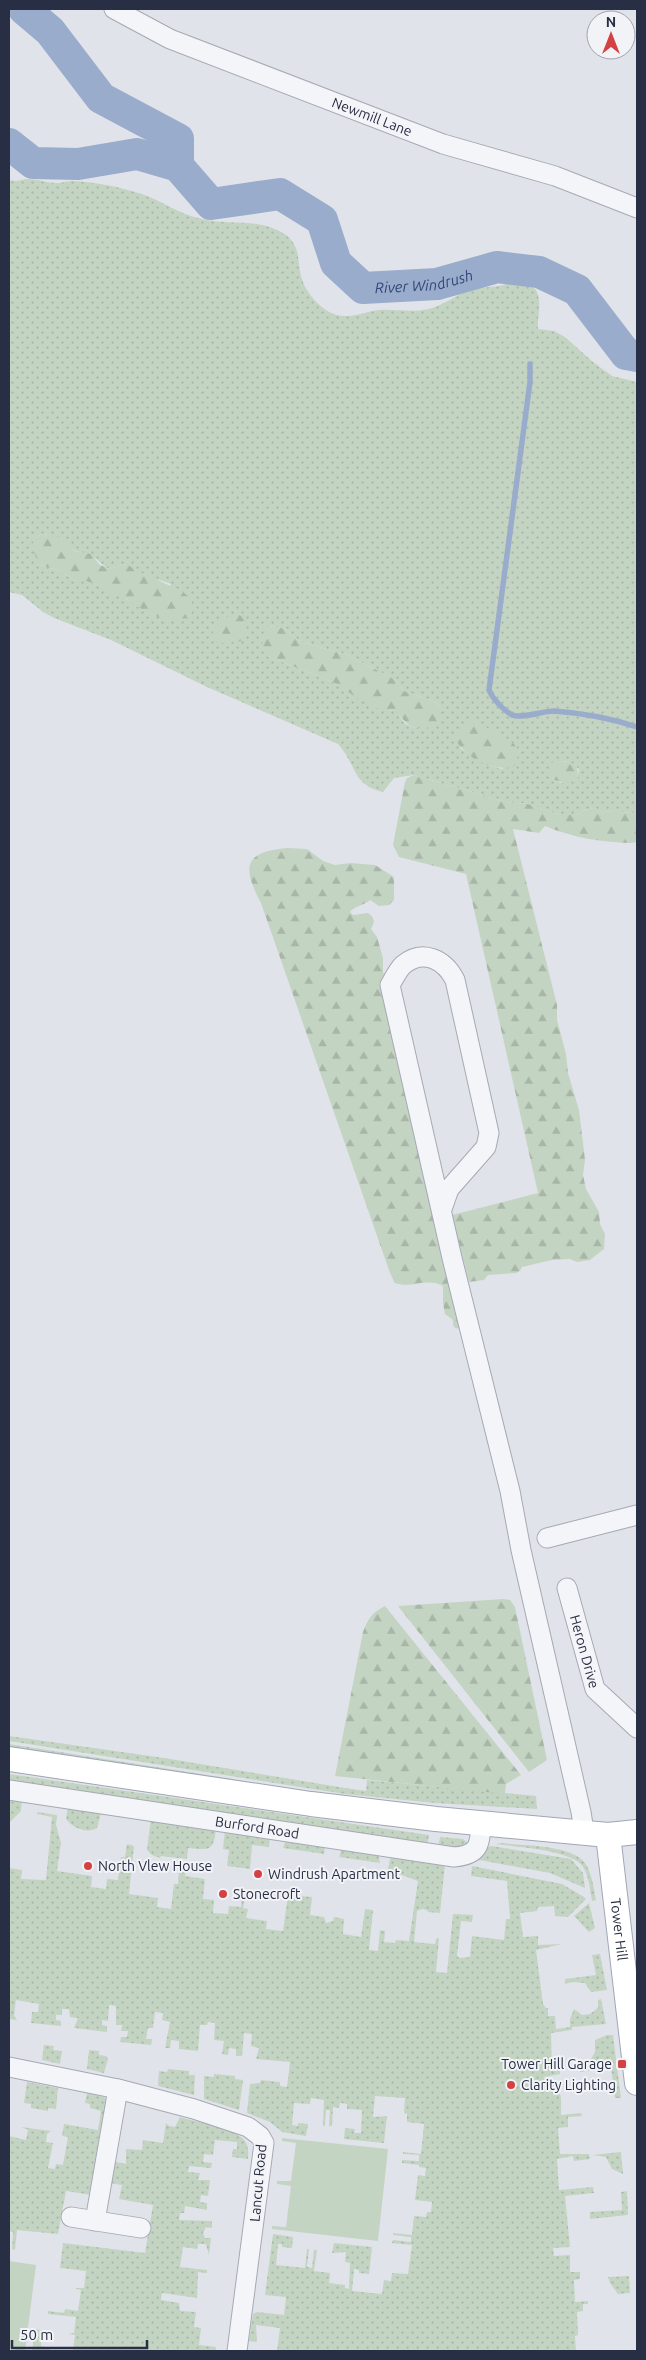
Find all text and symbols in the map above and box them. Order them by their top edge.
north arrow [586,10,636,60]
text: N [606,14,616,30]
street label: Newmill Lane [330,94,414,139]
water label: River Windrush [374,266,475,296]
street label: Heron Drive [567,1613,602,1690]
street label: Burford Road [214,1813,300,1842]
place label: North Vlew House [98,1858,212,1874]
marker: North Vlew House [82,1860,94,1872]
place label: Windrush Apartment [268,1866,400,1882]
marker: Windrush Apartment [252,1868,264,1880]
place label: Stonecroft [233,1886,301,1902]
marker: Stonecroft [217,1888,229,1900]
street label: Tower Hill [607,1897,631,1962]
place label: Tower Hill Garage [501,2056,612,2072]
marker: Tower Hill Garage [616,2058,628,2070]
place label: Clarity Lighting [521,2077,616,2093]
marker: Clarity Lighting [505,2079,517,2091]
street label: Lancut Road [247,2144,269,2222]
scale bar [12,2318,148,2350]
text: 50 m [20,2326,53,2343]

